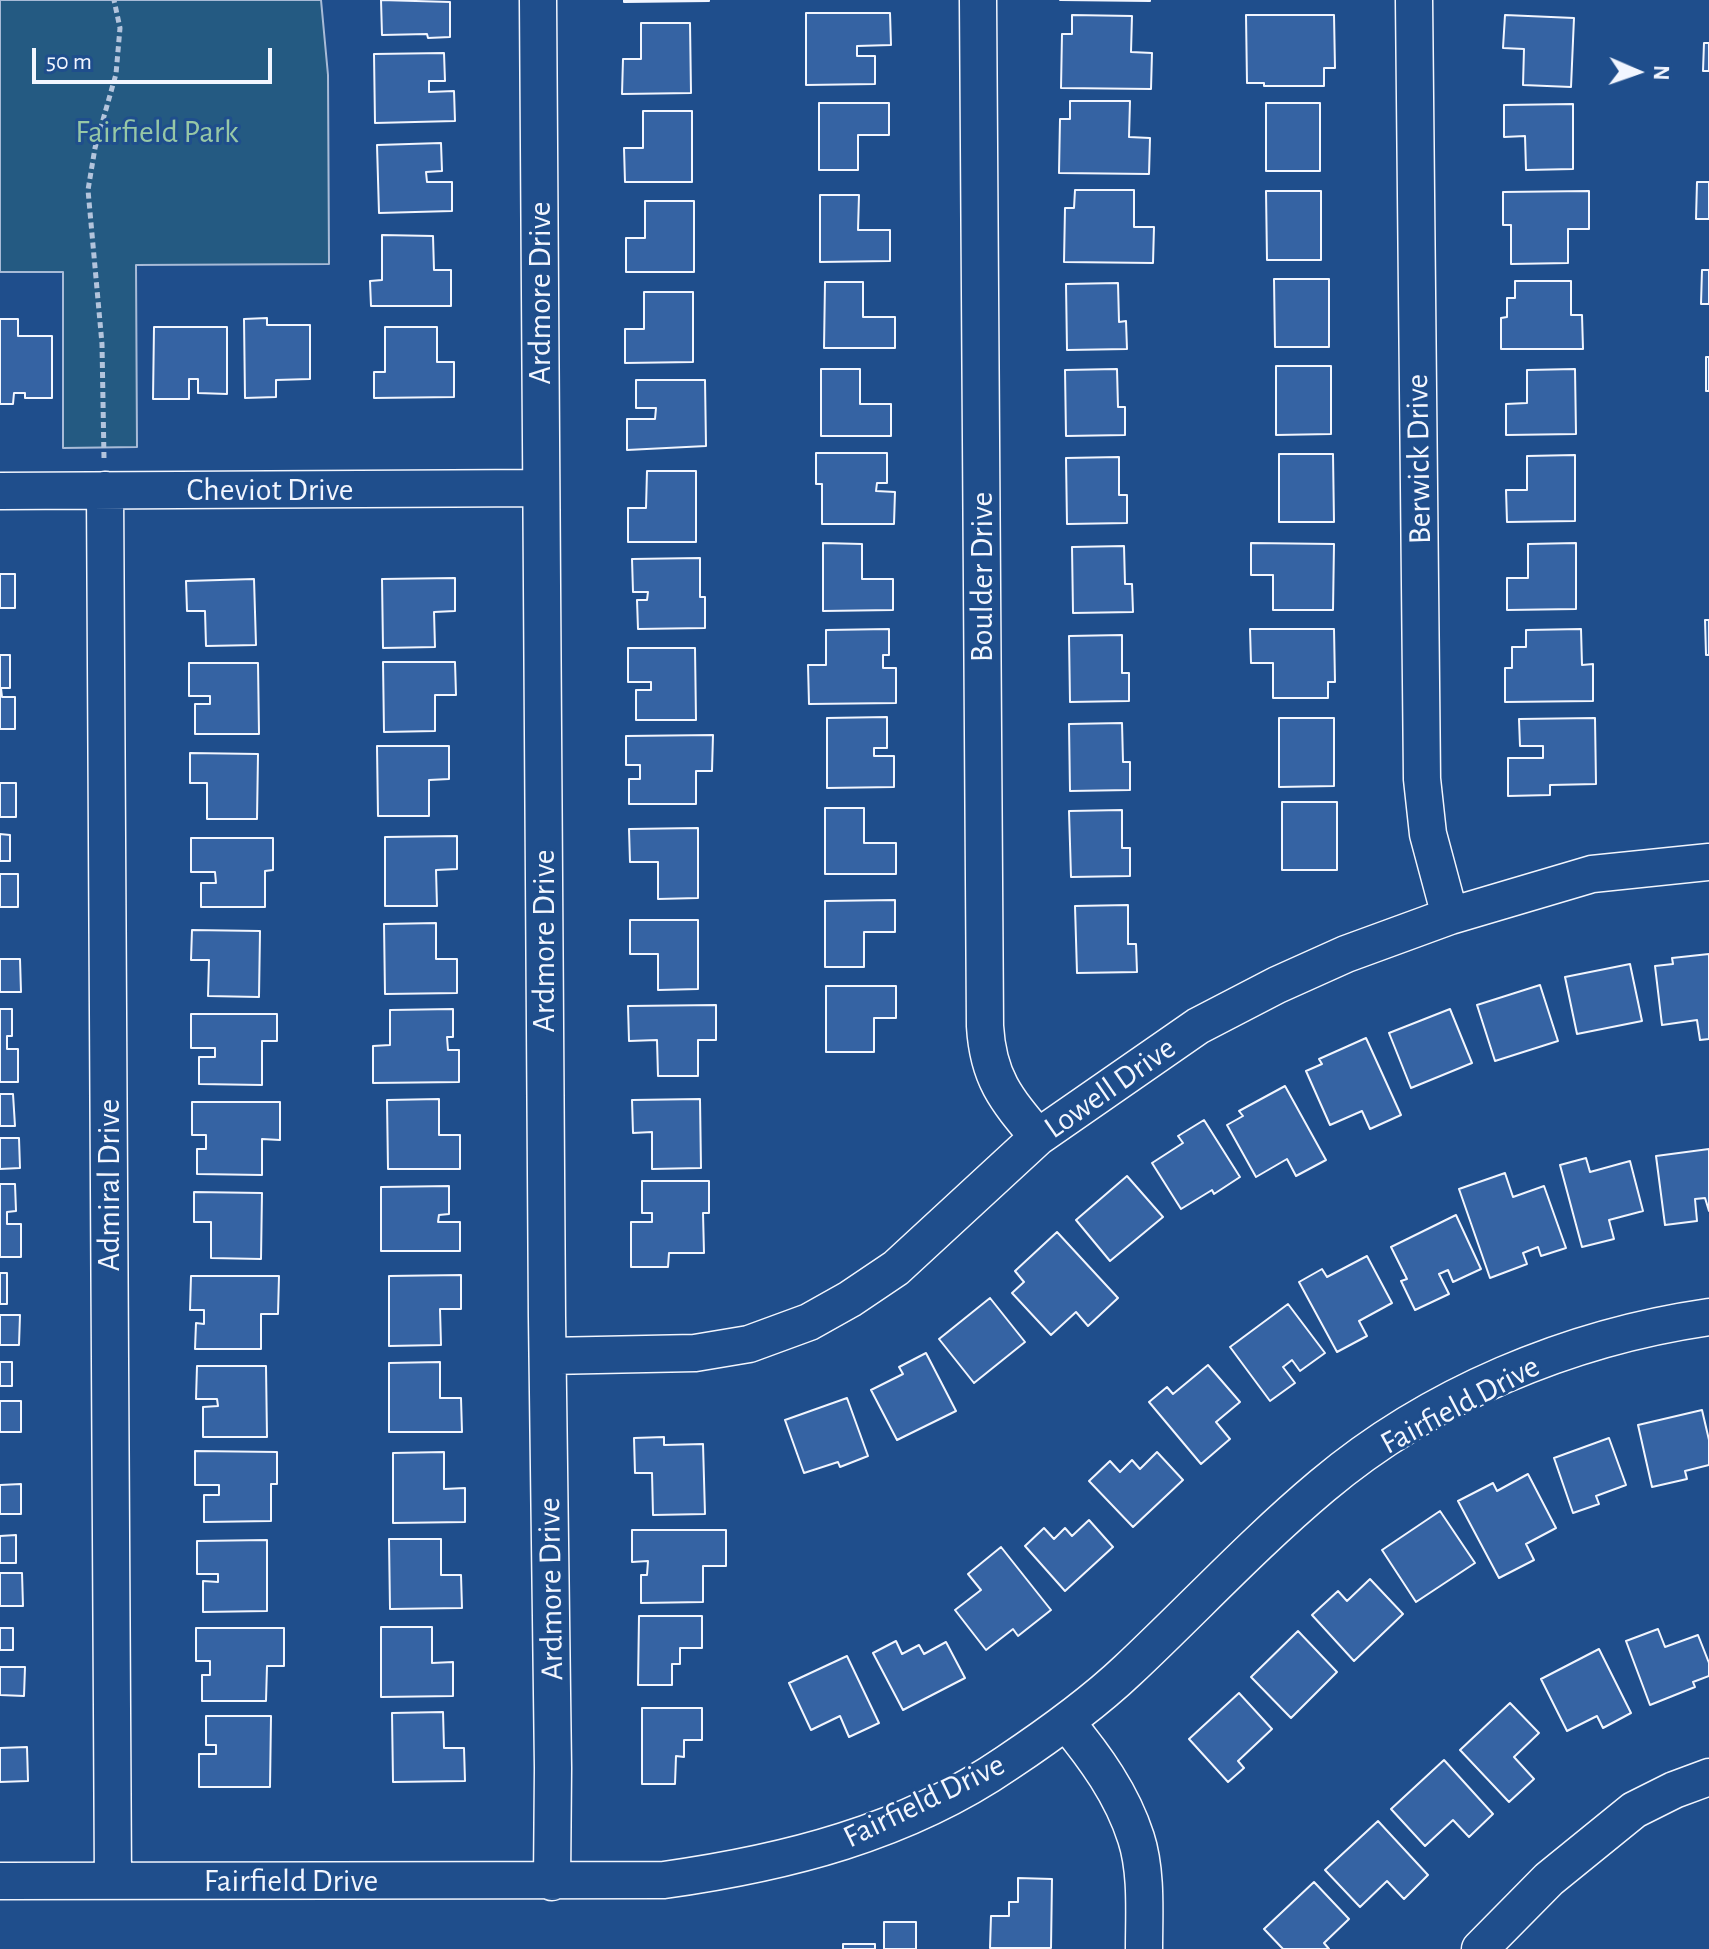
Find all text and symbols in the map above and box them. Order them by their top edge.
scale bar [36,32,276,82]
north arrow [1597,32,1677,112]
text: 50 m [46,50,92,74]
text: N [1650,65,1672,81]
park label: Fairfield Park [75,113,239,151]
street label: Ardmore Drive [521,202,559,384]
street label: Berwick Drive [1398,373,1440,545]
street label: Cheviot Drive [186,471,354,509]
street label: Boulder Drive [963,492,1001,662]
street label: Ardmore Drive [525,850,563,1032]
street label: Lowell Drive [1037,1029,1183,1147]
street label: Admiral Drive [90,1099,128,1271]
street label: Fairfield Drive [1374,1347,1546,1463]
street label: Ardmore Drive [530,1497,572,1681]
street label: Fairfield Drive [837,1745,1011,1857]
street label: Fairfield Drive [204,1862,378,1900]

